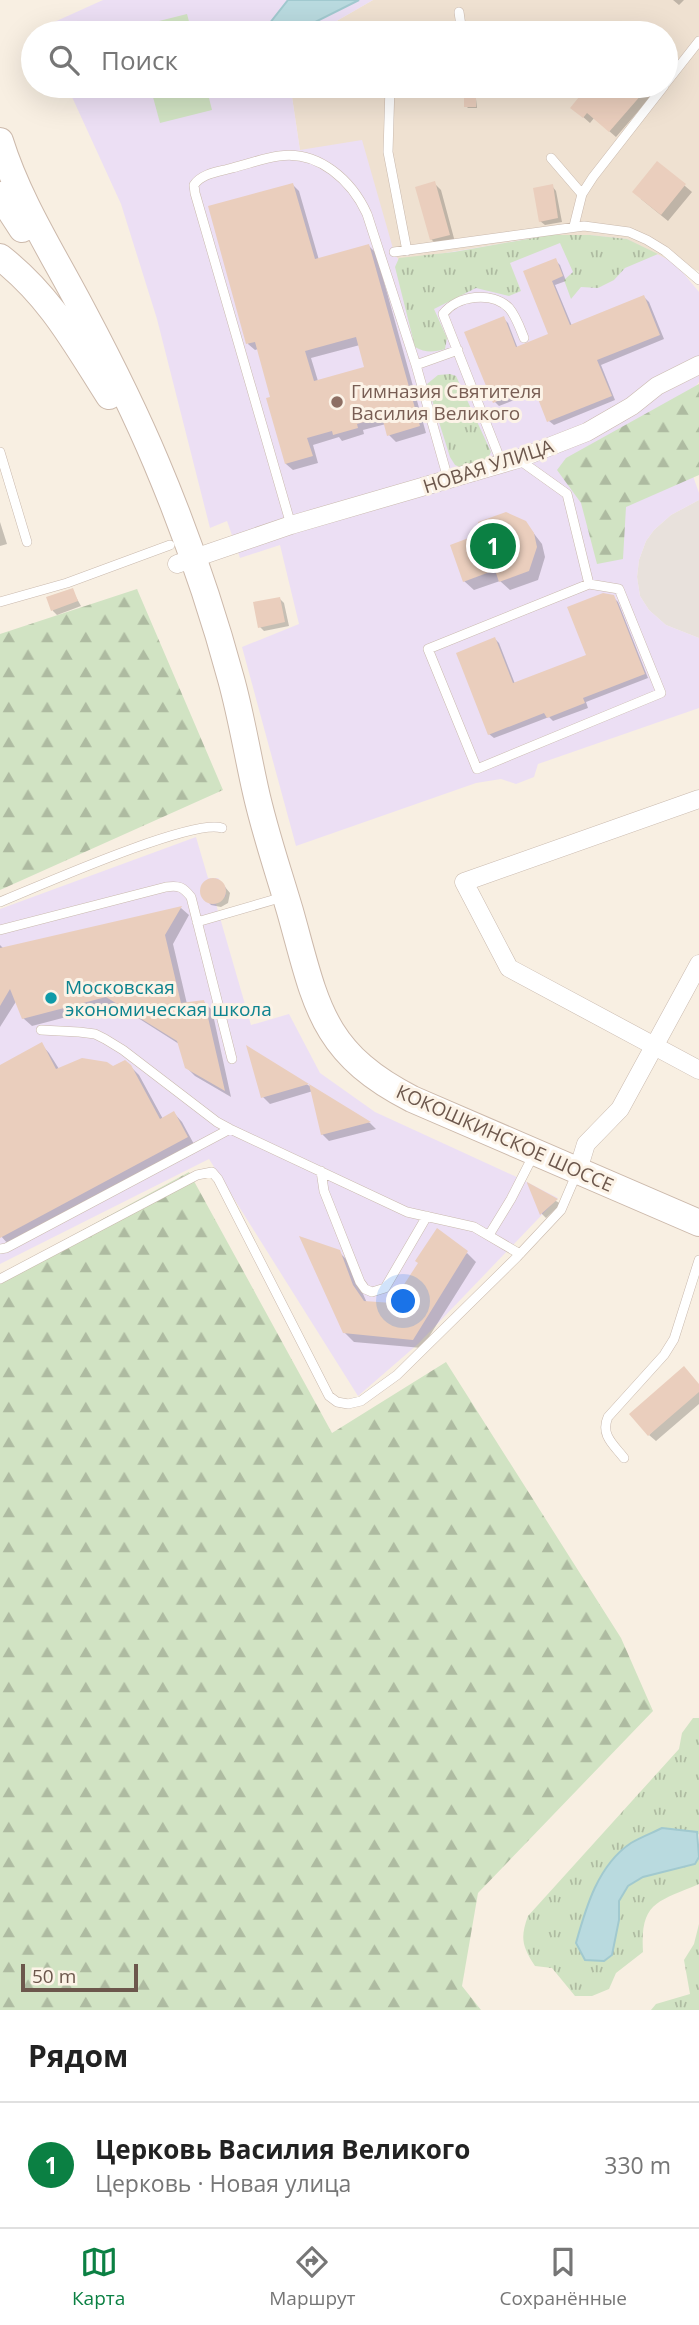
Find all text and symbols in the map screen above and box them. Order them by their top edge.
search box [21,21,678,98]
icon: search [45,41,83,79]
text: Поиск [101,42,178,78]
place label: Гимназия Святителя Василия Великого [351,378,542,426]
marker: Гимназия Святителя Василия Великого [329,394,345,410]
street label: НОВАЯ УЛИЦА [420,433,556,499]
pin: 1 [470,520,516,572]
place label: Московская экономическая школа [65,974,272,1022]
marker: Московская экономическая школа [43,990,59,1006]
street label: КОКОШКИНСКОЕ ШОССЕ [392,1078,618,1198]
your location [386,1284,420,1318]
scale bar [21,1961,138,1993]
text: 50 m [32,1963,76,1989]
text: Рядом [28,2035,128,2076]
text: Церковь Василия Великого [95,2131,470,2167]
text: 1 [44,2149,58,2181]
text: 330 m [604,2149,671,2181]
text: Церковь · Новая улица [95,2167,351,2199]
tab: Карта [72,2243,125,2311]
tab: Маршрут [269,2243,356,2311]
tab: Сохранённые [499,2243,627,2311]

